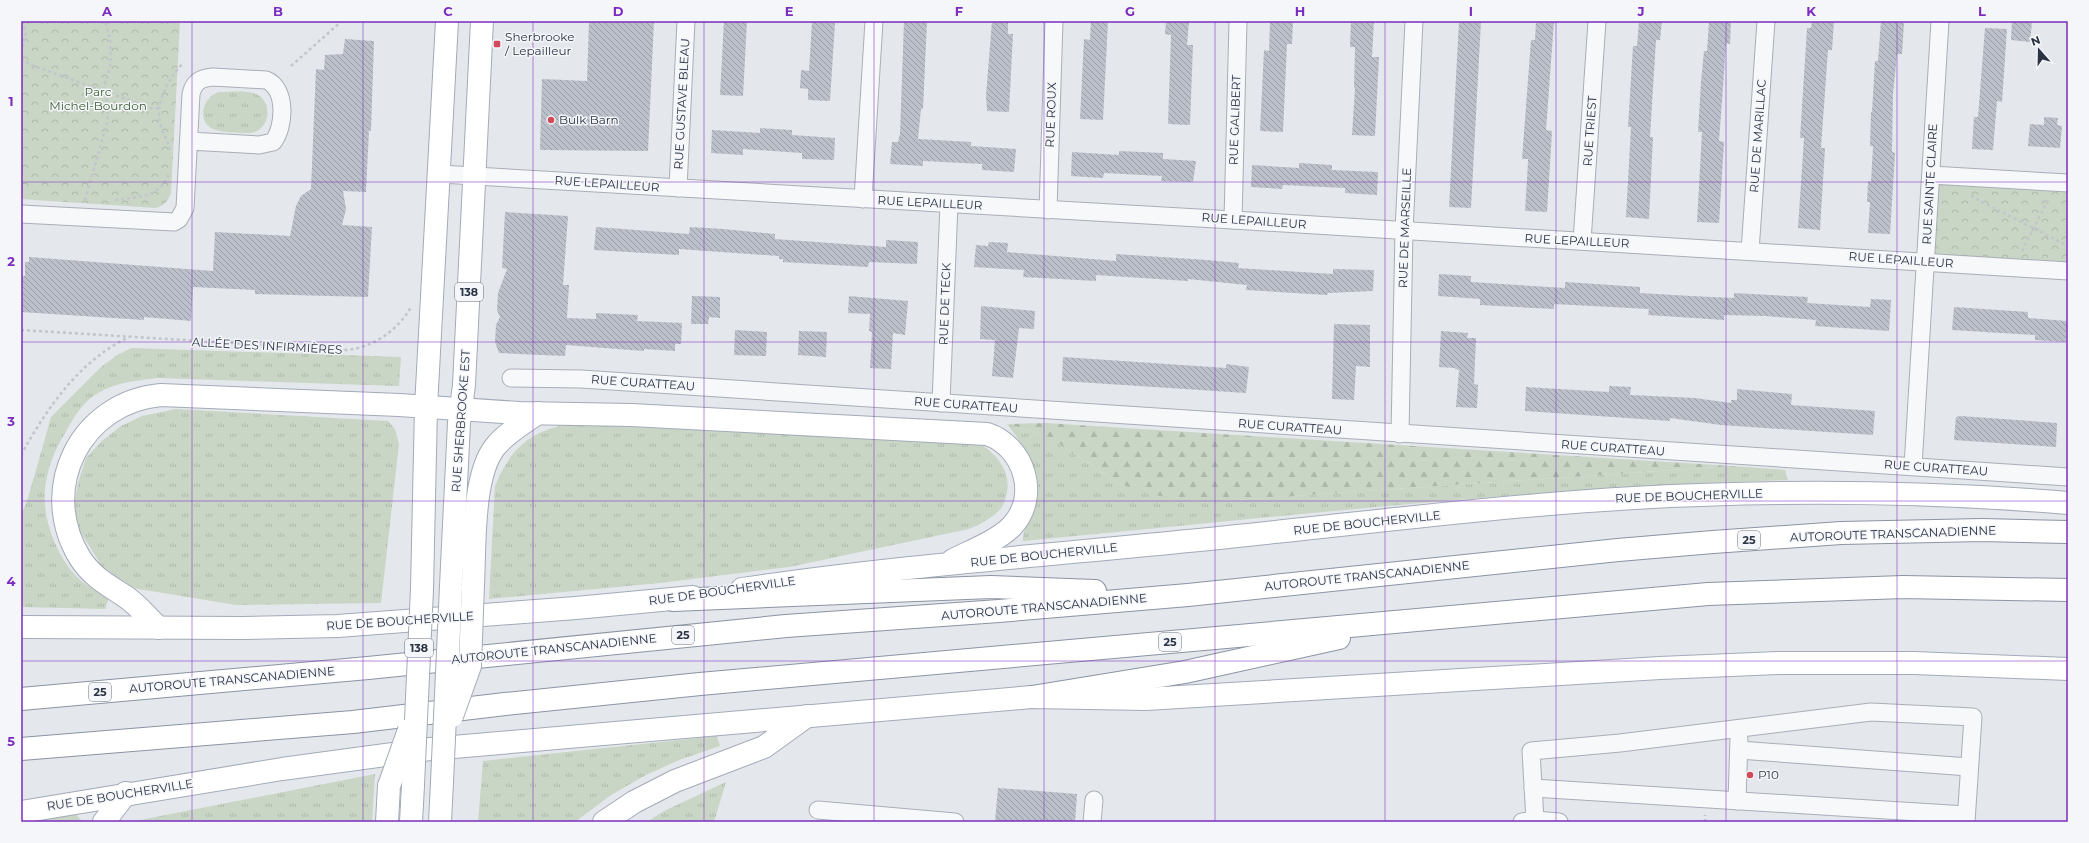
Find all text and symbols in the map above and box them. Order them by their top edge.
text: A [101,3,113,19]
text: B [273,3,283,19]
text: C [443,3,453,19]
text: D [613,3,624,19]
text: E [785,3,794,19]
text: F [955,3,963,19]
text: G [1125,3,1135,19]
text: H [1295,3,1305,19]
text: I [1469,3,1473,19]
text: J [1636,3,1645,19]
text: K [1806,3,1816,19]
text: L [1978,3,1986,19]
place label: Sherbrooke / Lepailleur [504,29,574,58]
north arrow [2019,30,2059,70]
text: N [2029,33,2042,49]
street label: RUE GUSTAVE BLEAU [671,38,692,170]
marker: Sherbrooke / Lepailleur [492,39,502,49]
street label: RUE GALIBERT [1225,74,1244,165]
street label: RUE DE MARILLAC [1746,78,1769,193]
street label: RUE ROUX [1042,82,1059,148]
park label: Parc Michel-Bourdon [49,84,147,113]
text: 1 [8,93,14,109]
street label: RUE TRIEST [1580,95,1599,167]
place label: Bulk Barn [559,112,619,127]
marker: Bulk Barn [546,115,556,125]
street label: RUE SAINTE CLAIRE [1919,123,1940,245]
street label: RUE DE MARSEILLE [1395,168,1414,288]
street label: RUE LEPAILLEUR [554,172,660,195]
street label: RUE LEPAILLEUR [877,192,983,213]
street label: RUE LEPAILLEUR [1201,209,1307,232]
street label: RUE LEPAILLEUR [1524,230,1630,251]
street label: RUE LEPAILLEUR [1848,248,1954,271]
text: 2 [7,253,15,269]
street label: RUE DE TECK [936,262,953,345]
road number: 138 [455,283,483,301]
street label: ALLÉE DES INFIRMIÈRES [191,334,343,357]
street label: RUE SHERBROOKE EST [448,349,473,493]
street label: RUE CURATTEAU [591,371,695,394]
street label: RUE CURATTEAU [914,393,1018,416]
text: 3 [6,413,15,429]
street label: RUE CURATTEAU [1238,415,1342,438]
street label: RUE CURATTEAU [1561,436,1665,459]
street label: RUE CURATTEAU [1884,456,1988,479]
street label: RUE DE BOUCHERVILLE [1615,485,1763,506]
street label: RUE DE BOUCHERVILLE [1293,507,1441,538]
street label: AUTOROUTE TRANSCANADIENNE [1790,522,1996,545]
road number: 25 [1738,531,1760,549]
street label: RUE DE BOUCHERVILLE [970,539,1118,570]
street label: AUTOROUTE TRANSCANADIENNE [1264,557,1470,594]
text: 4 [7,573,16,589]
street label: RUE DE BOUCHERVILLE [648,573,796,608]
street label: AUTOROUTE TRANSCANADIENNE [940,590,1147,623]
street label: RUE DE BOUCHERVILLE [326,608,474,633]
road number: 25 [672,626,694,644]
street label: AUTOROUTE TRANSCANADIENNE [451,630,657,667]
road number: 25 [1159,633,1181,651]
road number: 138 [405,639,433,657]
street label: AUTOROUTE TRANSCANADIENNE [128,663,335,696]
road number: 25 [89,683,111,701]
text: 5 [7,733,15,749]
place label: P10 [1758,767,1779,782]
marker: P10 [1745,770,1755,780]
street label: RUE DE BOUCHERVILLE [46,776,194,813]

